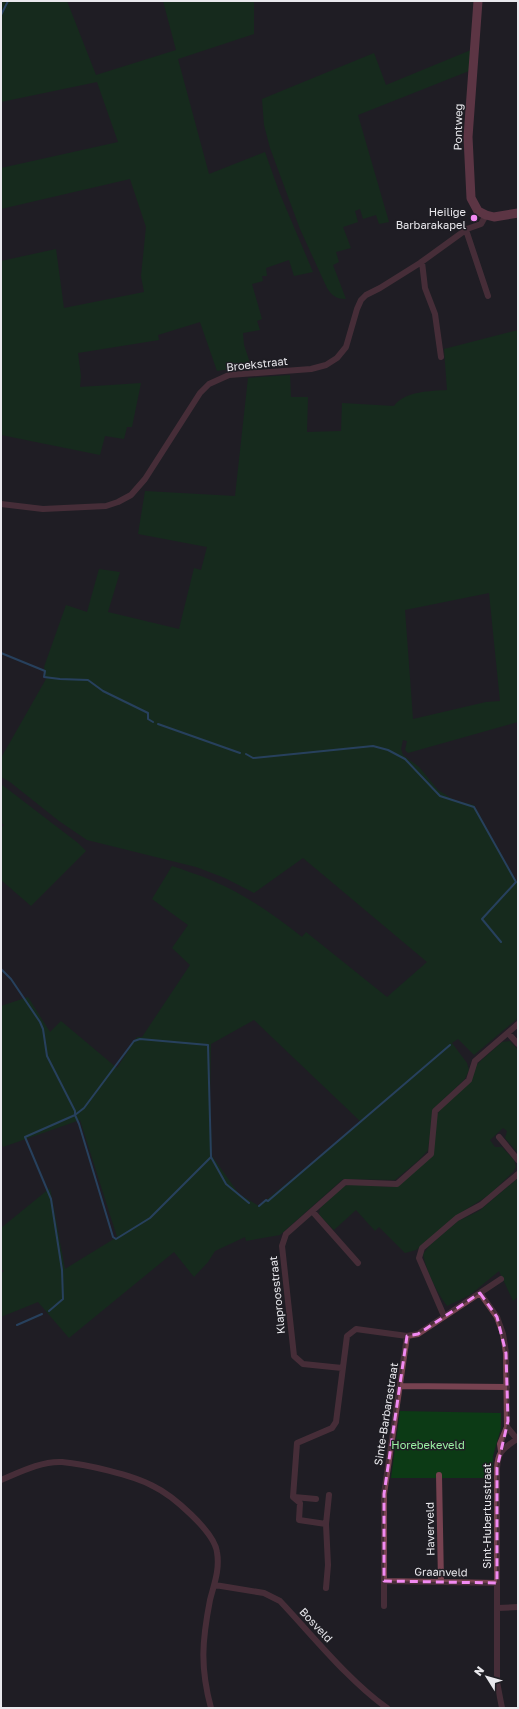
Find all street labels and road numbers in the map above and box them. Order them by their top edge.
street label: Pontweg [451,103,464,151]
street label: Broekstraat [226,354,288,373]
street label: Klaproosstraat [266,1255,287,1335]
street label: Sinte-Barbarastraat [371,1362,400,1466]
street label: Sint-Hubertusstraat [480,1463,493,1569]
street label: Haverveld [423,1502,436,1556]
street label: Graanveld [414,1565,468,1578]
street label: Bosveld [297,1605,336,1645]

